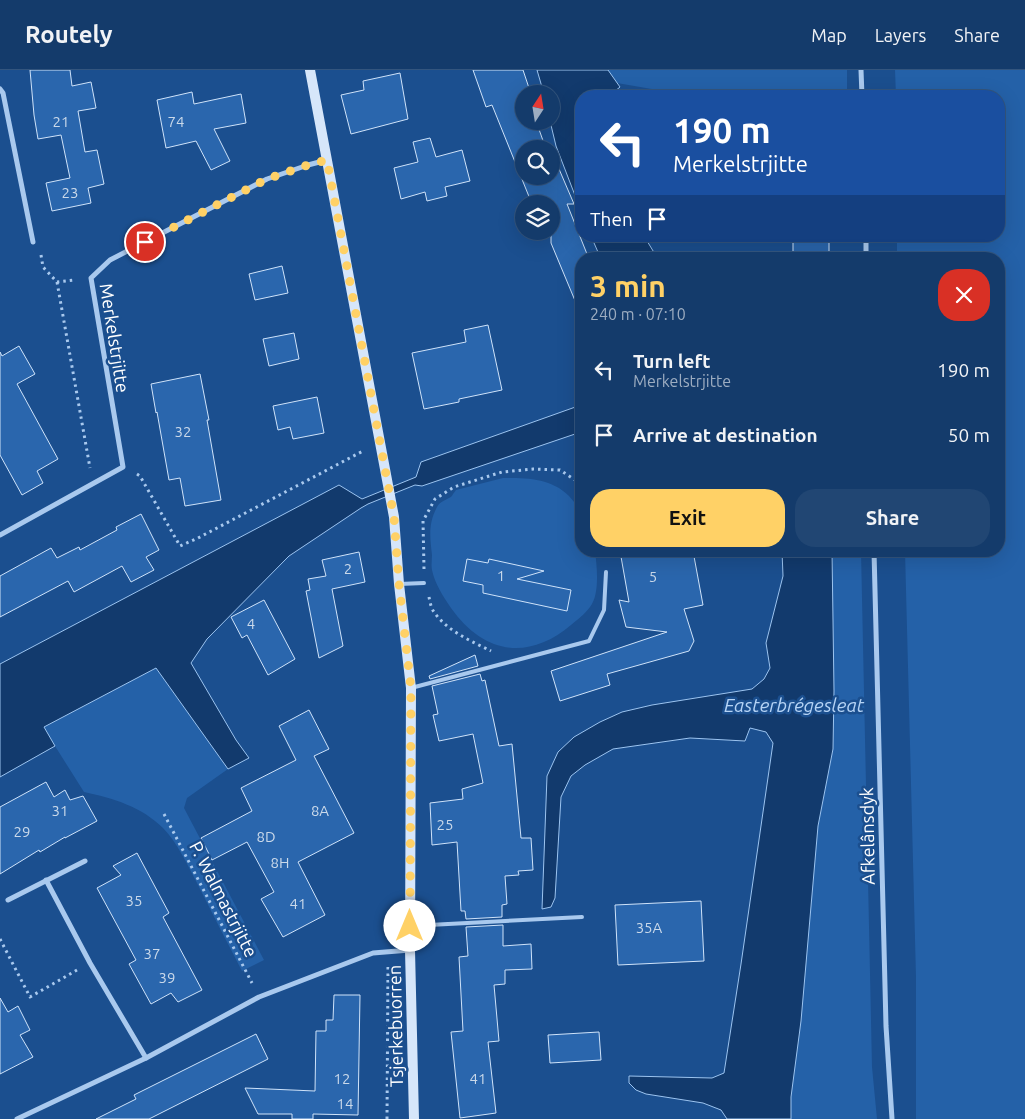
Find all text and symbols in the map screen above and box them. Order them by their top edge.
text: Routely [25,21,112,48]
text: Map [811,25,847,45]
text: Layers [875,25,926,45]
text: Share [954,25,1000,45]
north arrow [515,85,560,130]
map controls [515,85,560,240]
icon: left [590,110,655,175]
text: 190 m [673,110,771,150]
house number: 21 [53,113,69,130]
house number: 74 [168,113,184,130]
button: search [515,140,560,185]
text: Merkelstrjitte [673,151,808,176]
house number: 23 [62,184,78,201]
button: layers [515,195,560,240]
icon: arrive [643,205,671,233]
text: Then [590,208,633,230]
pin [124,221,166,263]
icon: arrive [131,228,159,256]
text: 3 min [590,269,666,303]
button: close [938,269,990,321]
street label: Merkelstrjitte [96,282,134,394]
text: 240 m · 07:10 [590,305,686,323]
text: Turn left [633,350,711,372]
icon: left [590,356,618,384]
text: 190 m [937,359,990,381]
text: Merkelstrjitte [633,372,731,390]
icon: arrive [590,421,618,449]
house number: 32 [175,423,191,440]
text: Arrive at destination [633,424,818,446]
text: 50 m [948,424,990,446]
button: Exit [590,489,785,547]
button: Share [795,489,990,547]
house number: 2 [344,560,352,577]
house number: 1 [497,567,505,584]
house number: 5 [649,568,657,585]
house number: 4 [247,615,255,632]
water label: Easterbrégesleat [724,694,865,716]
street label: Afkelânsdyk [856,787,878,885]
house number: 31 [52,802,68,819]
house number: 8A [311,802,329,819]
house number: 25 [437,816,453,833]
house number: 29 [14,823,30,840]
house number: 8D [256,828,276,845]
street label: P. Walmastrjitte [186,838,262,960]
house number: 8H [271,854,289,871]
house number: 35 [126,892,142,909]
house number: 41 [290,895,306,912]
position arrow [383,899,435,951]
house number: 35A [636,919,663,936]
house number: 37 [144,945,160,962]
street label: Tsjerkebuorren [384,965,406,1087]
house number: 39 [159,969,175,986]
house number: 12 [334,1070,350,1087]
house number: 41 [470,1070,486,1087]
house number: 14 [337,1095,353,1112]

